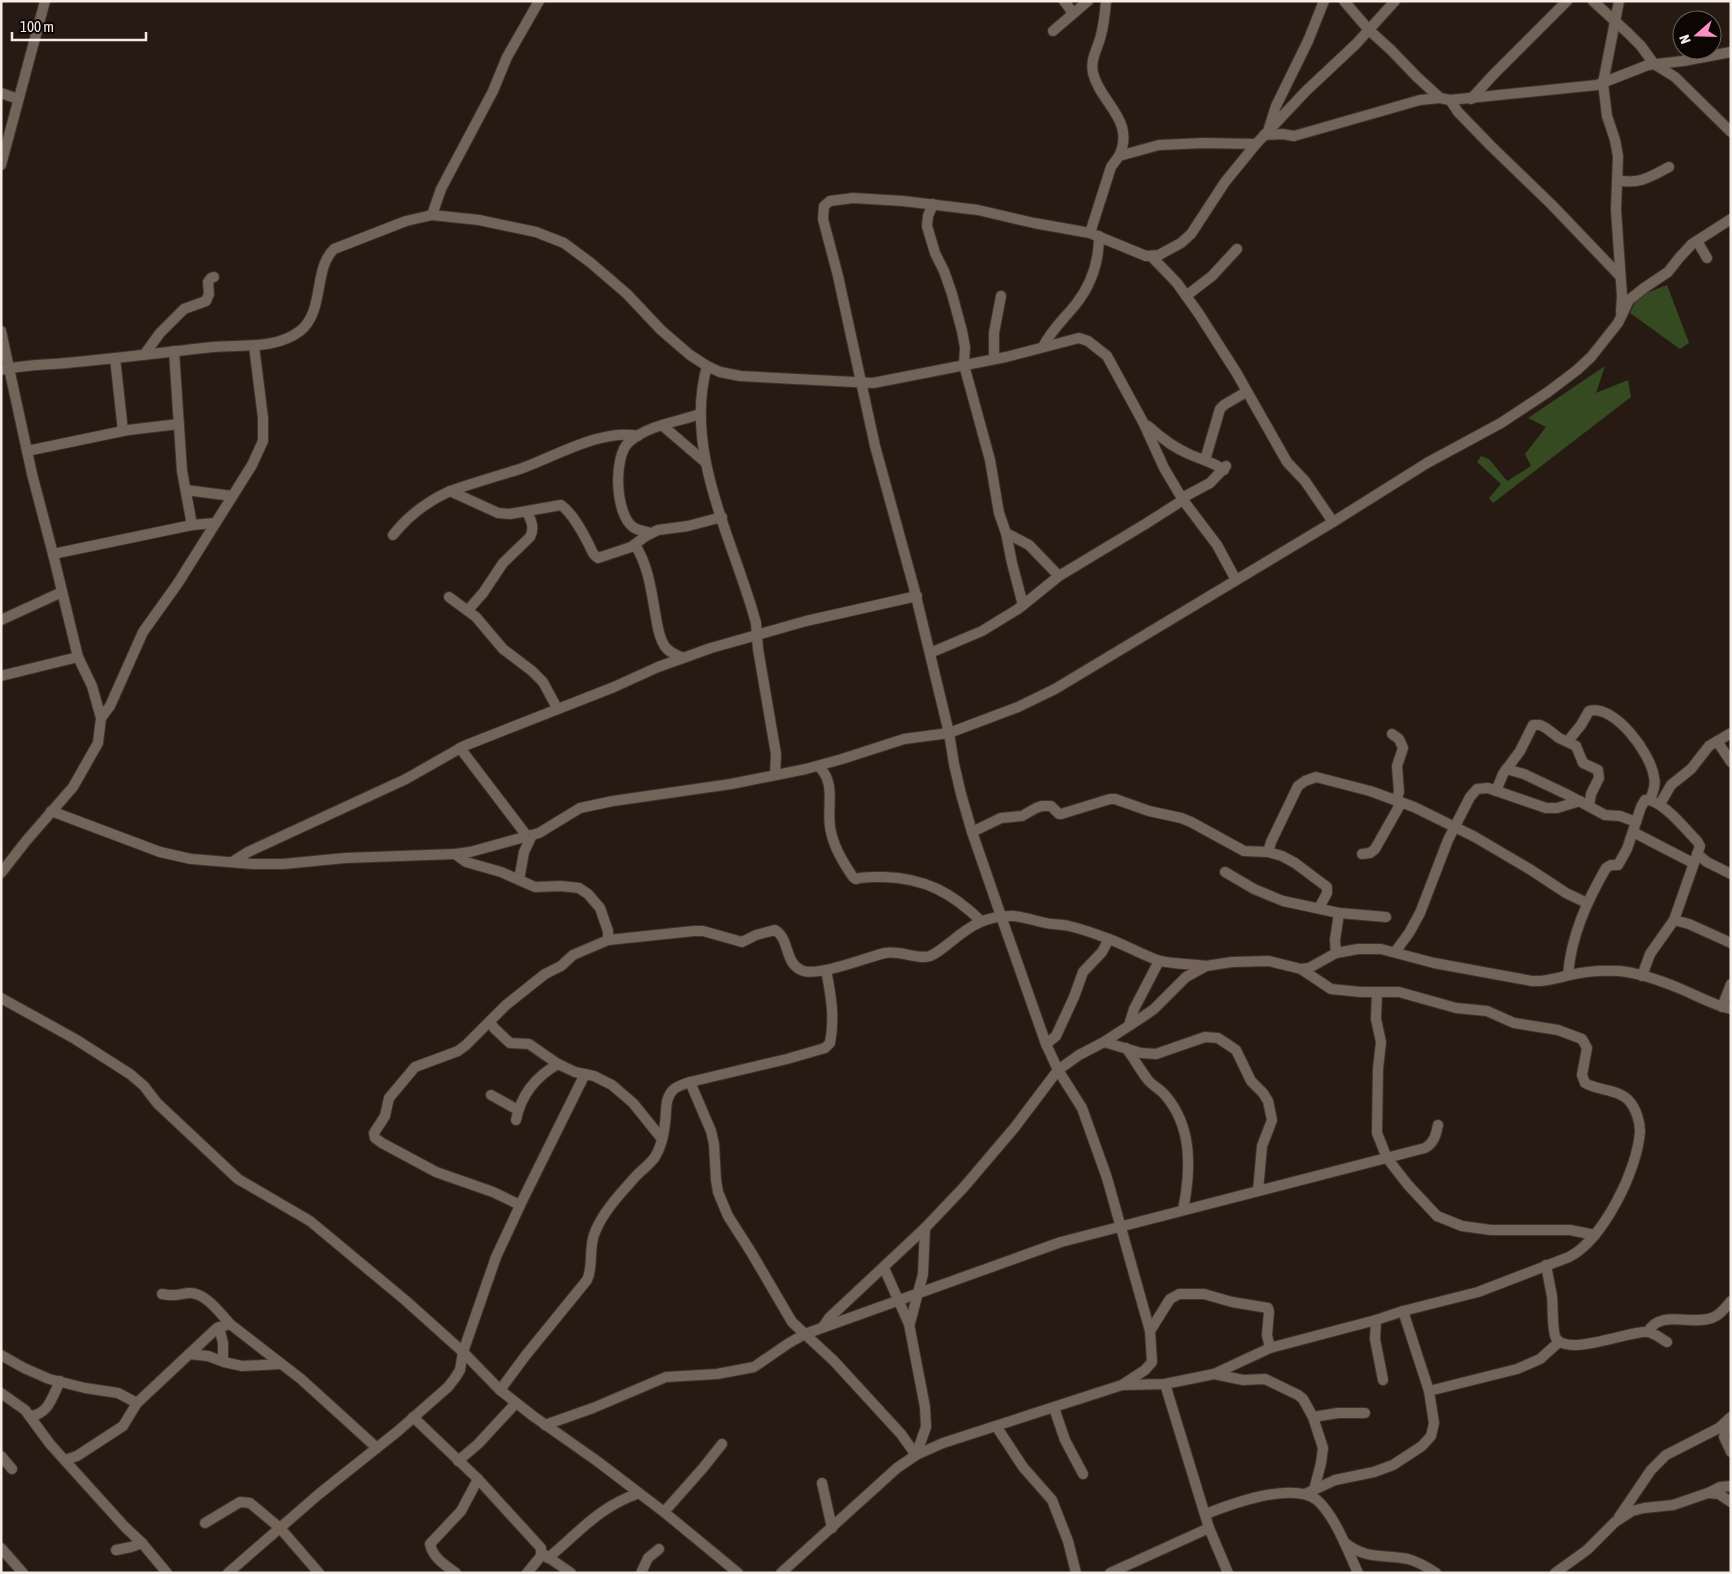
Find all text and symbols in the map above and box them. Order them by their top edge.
scale bar [12,10,146,42]
north arrow [1672,10,1722,60]
text: 100 m [20,18,54,35]
text: N [1676,33,1694,46]

